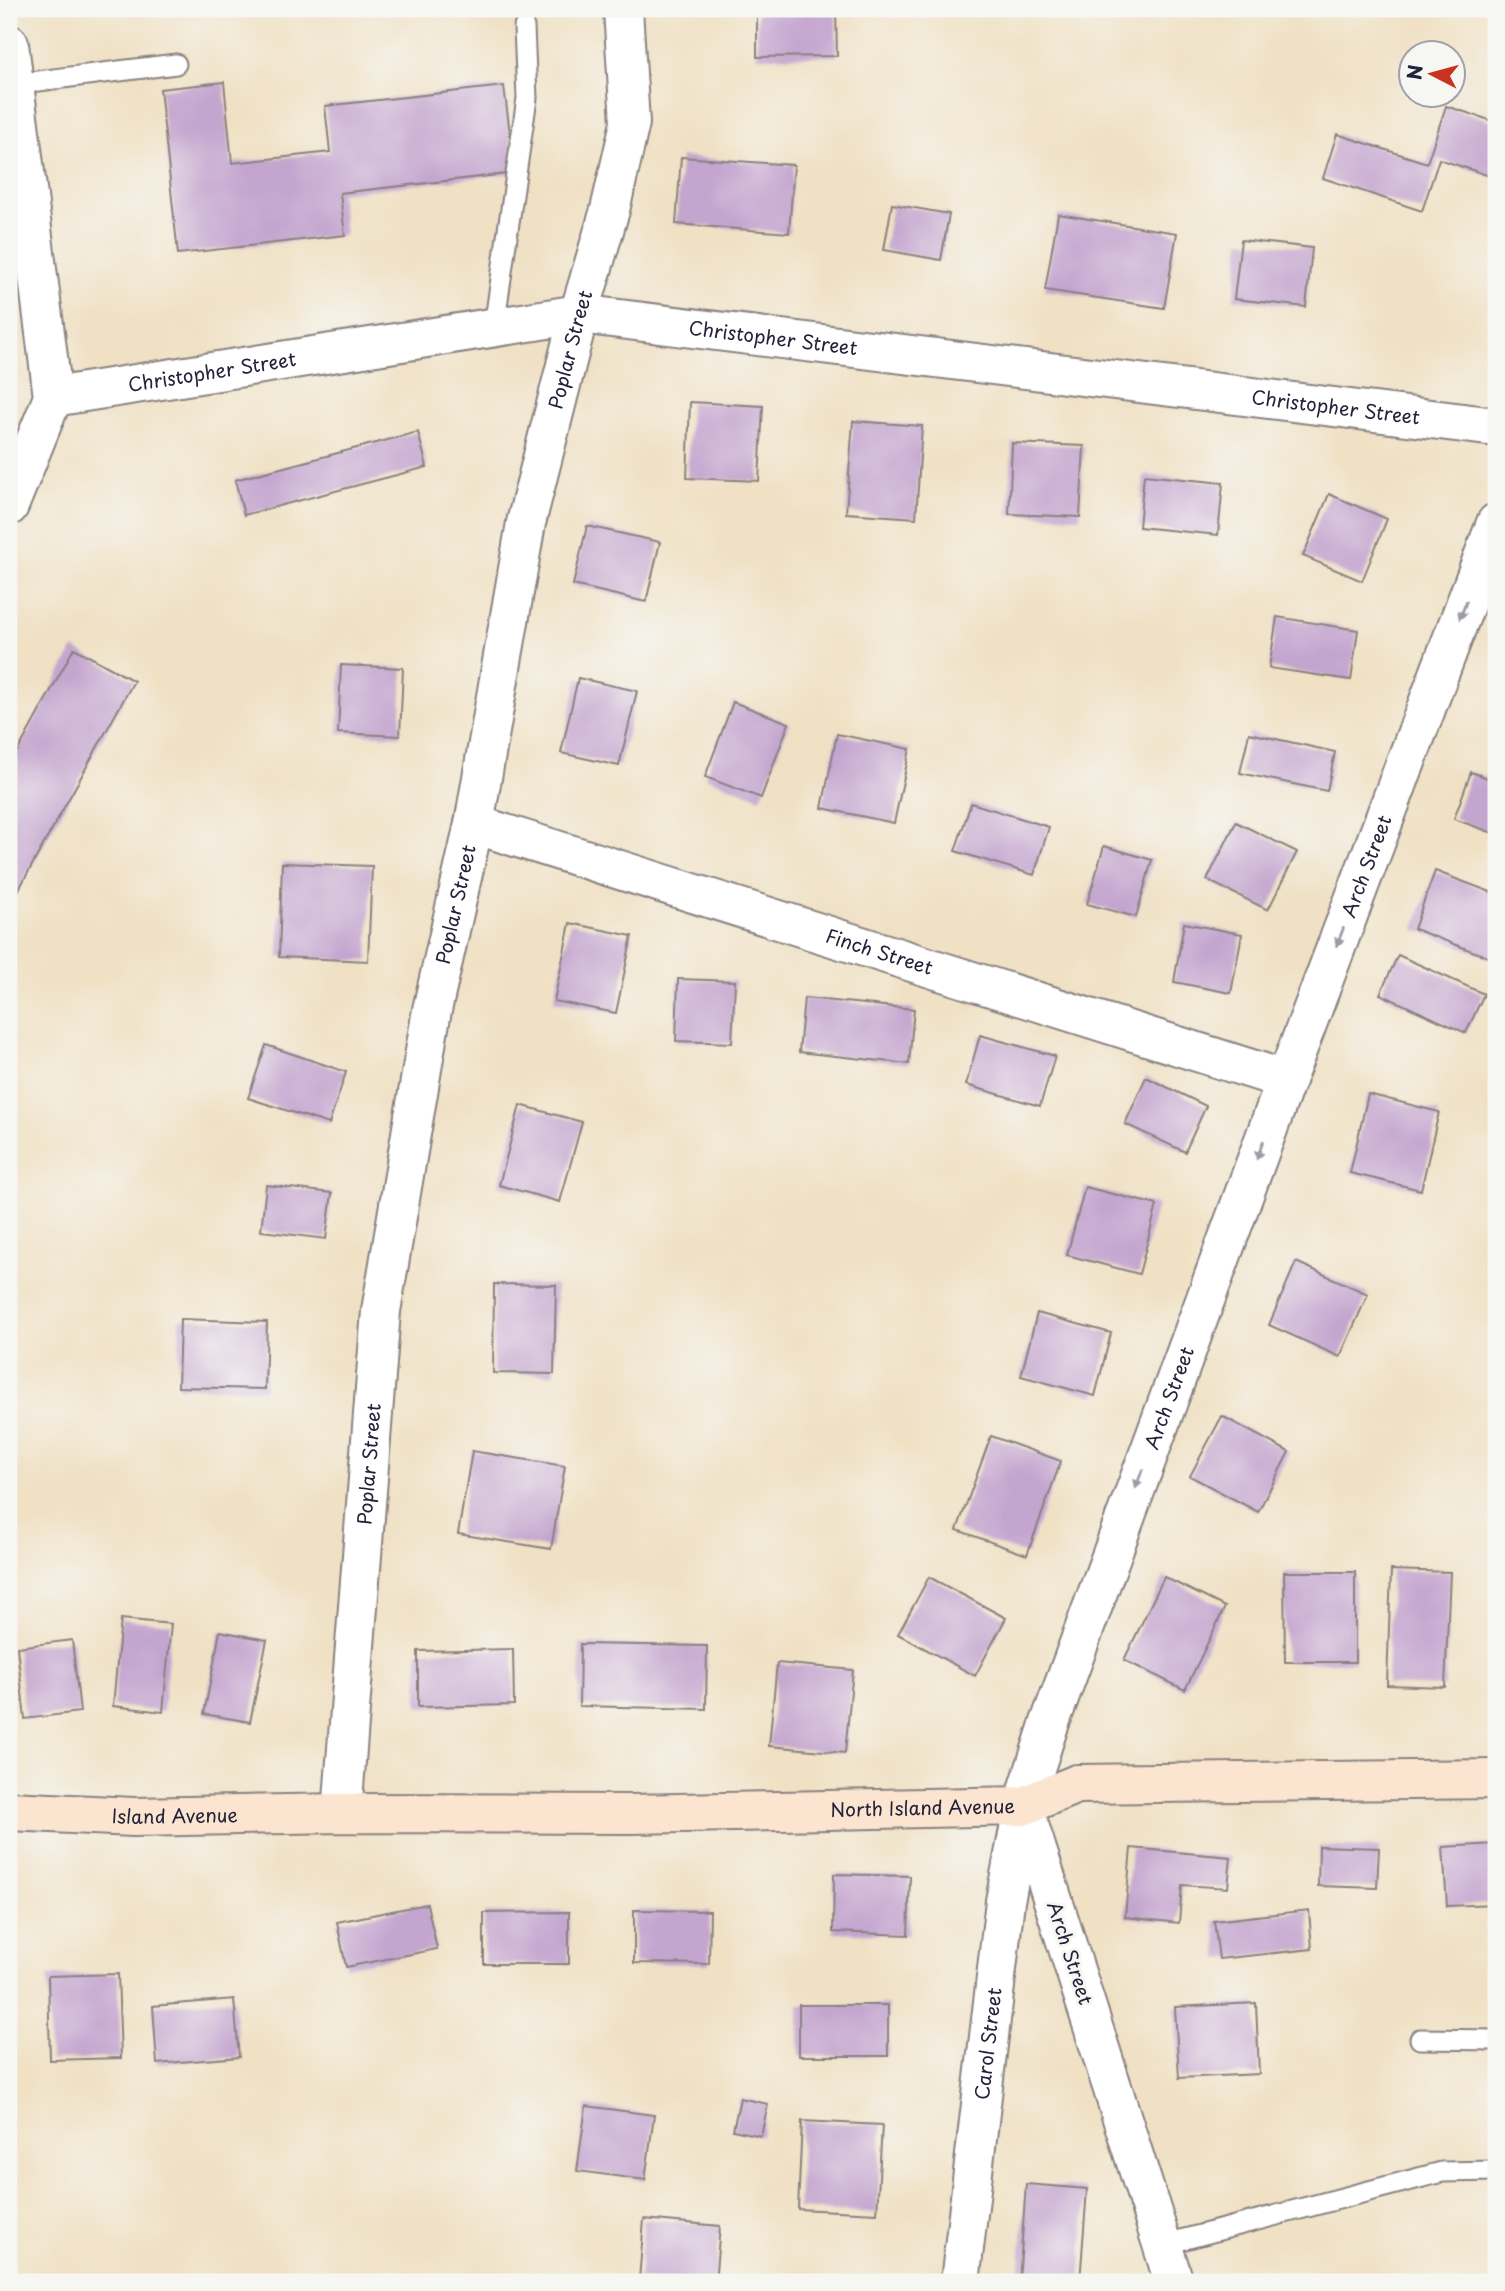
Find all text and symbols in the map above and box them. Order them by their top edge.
north arrow [1396,38,1466,108]
text: N [1399,63,1429,81]
street label: Poplar Street [541,286,598,412]
street label: Christopher Street [687,313,859,361]
street label: Christopher Street [126,344,298,398]
street label: Christopher Street [1250,382,1422,431]
one-way arrow [1458,599,1469,620]
street label: Arch Street [1334,811,1398,921]
street label: Poplar Street [428,842,482,967]
street label: Finch Street [823,921,937,981]
one-way arrow [1334,927,1345,948]
one-way arrow [1254,1140,1265,1161]
street label: Arch Street [1137,1342,1200,1453]
street label: Poplar Street [349,1402,387,1526]
one-way arrow [1134,1468,1145,1489]
street label: North Island Avenue [830,1791,1015,1823]
street label: Island Avenue [111,1800,238,1830]
street label: Arch Street [1041,1897,1101,2008]
street label: Carol Street [967,1986,1008,2101]

